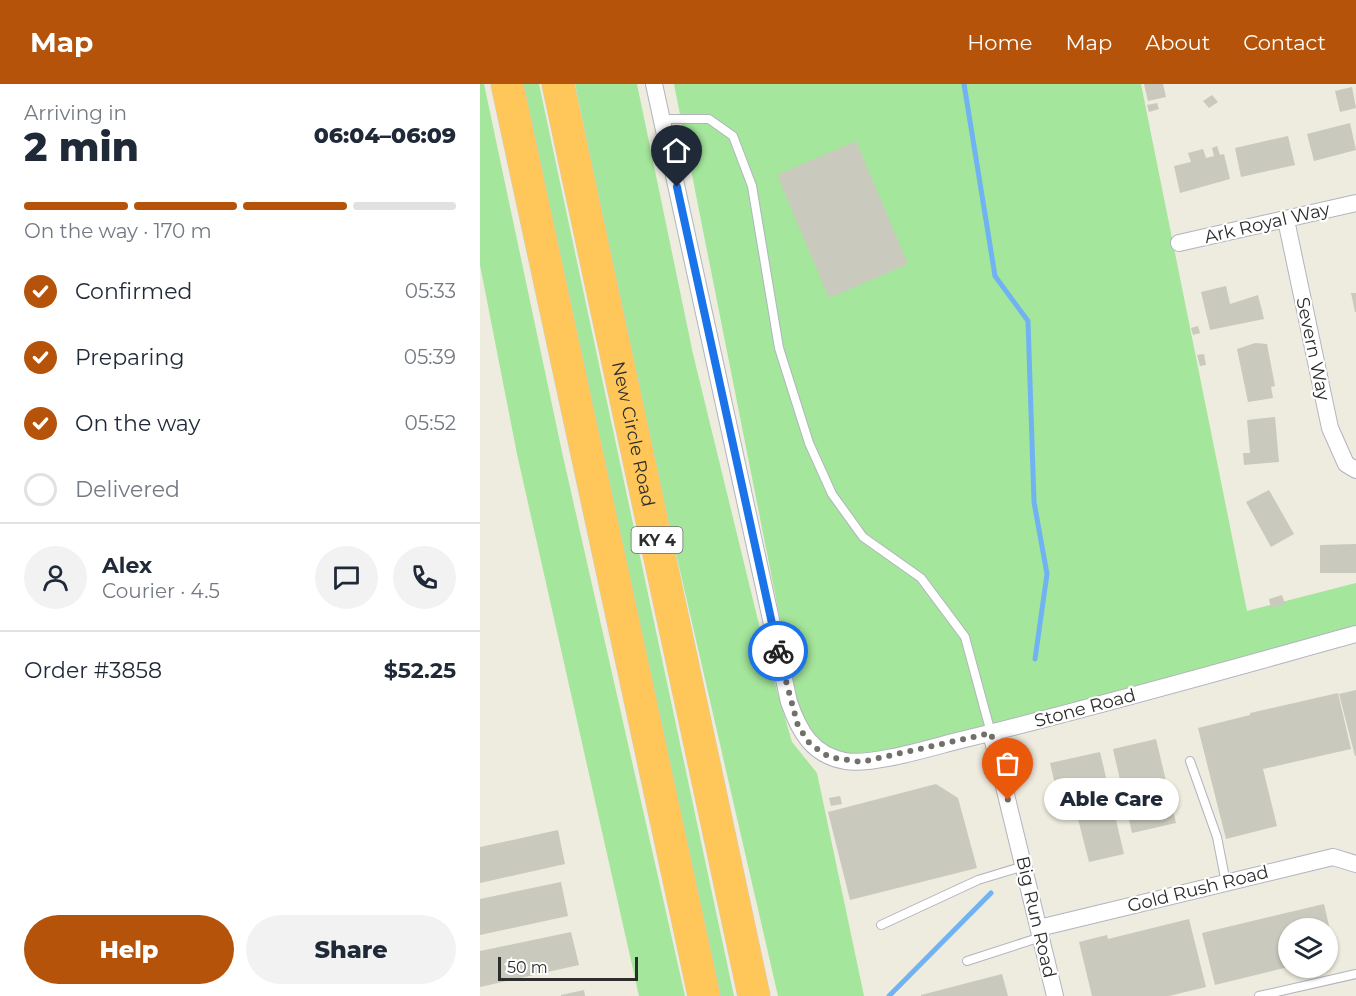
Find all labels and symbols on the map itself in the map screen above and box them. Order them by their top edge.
pin [651,125,702,187]
street label: Ark Royal Way [1202,198,1332,248]
street label: Severn Way [1291,295,1335,403]
street label: New Circle Road [607,359,660,509]
road number: KY 4 [632,527,682,553]
courier [748,621,808,681]
street label: Stone Road [1032,684,1138,732]
pin [982,738,1033,800]
callout: Able Care [1044,779,1179,821]
street label: Big Run Road [1011,854,1061,980]
street label: Gold Rush Road [1125,861,1271,917]
scale bar [498,954,638,982]

